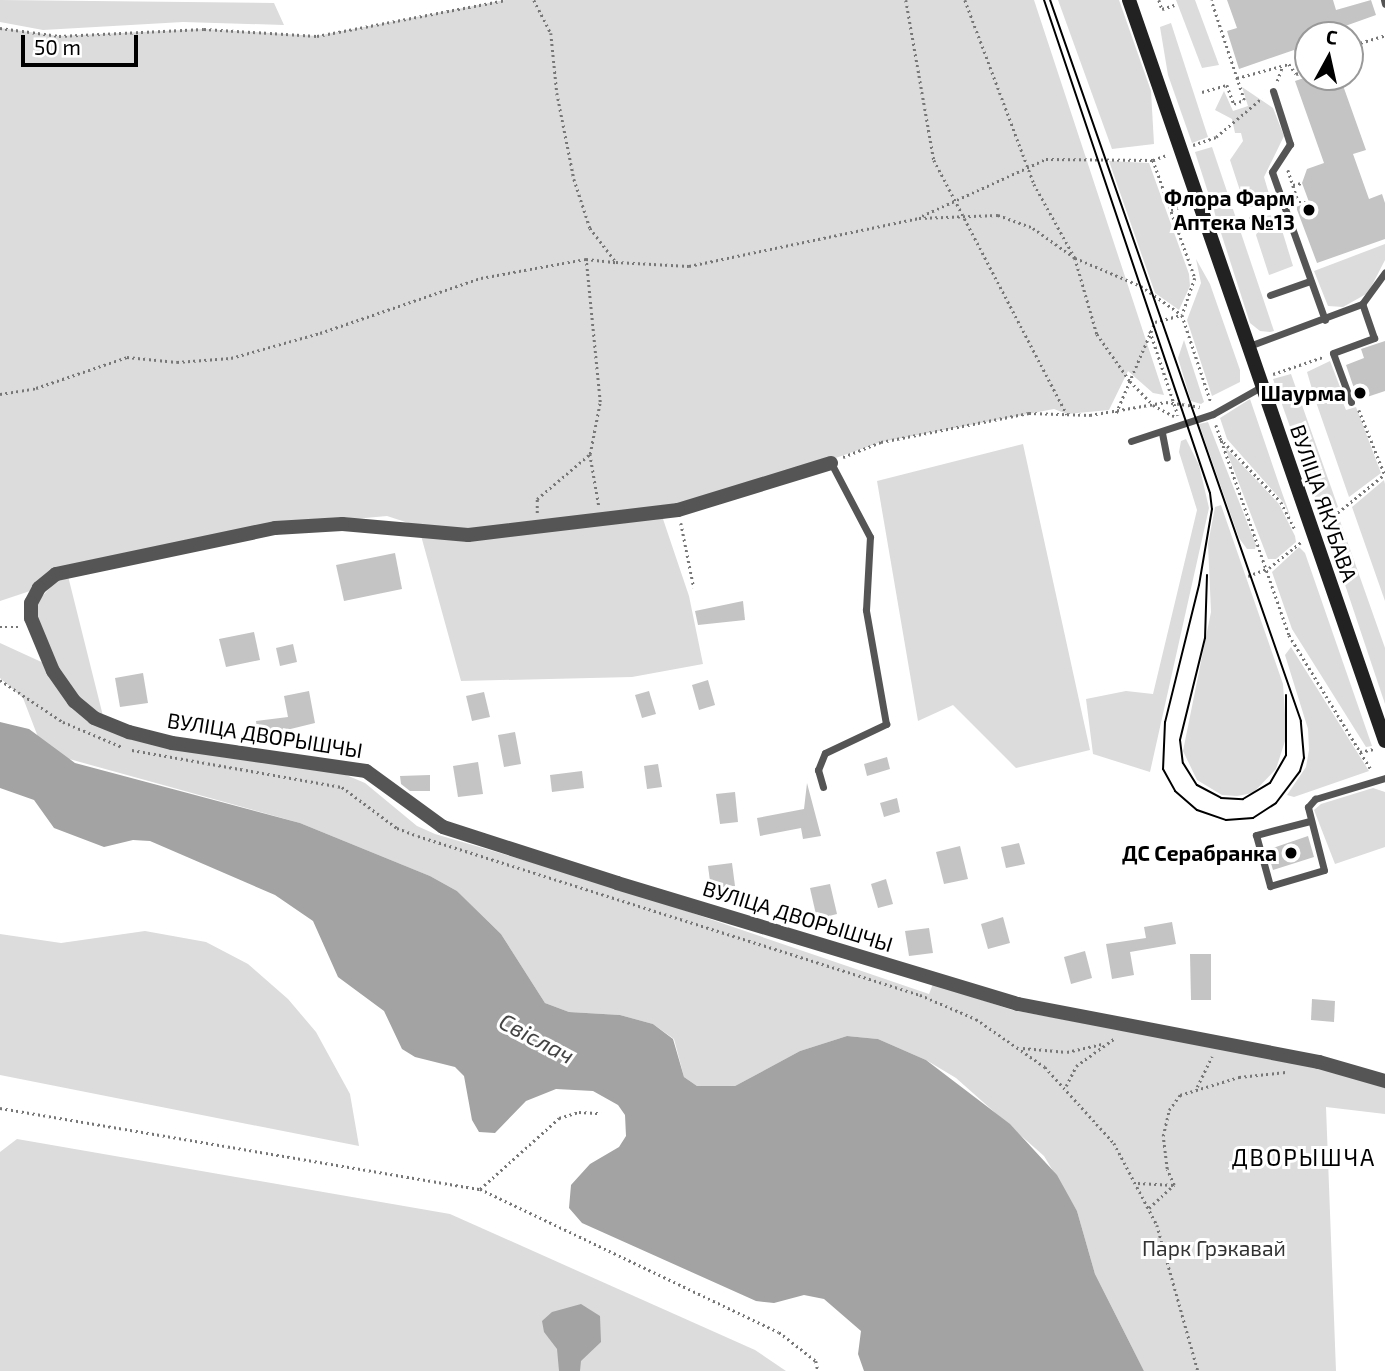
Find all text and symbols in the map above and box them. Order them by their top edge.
scale bar [24,21,142,65]
north arrow [1294,21,1364,91]
text: С [1325,25,1339,49]
text: 50 m [34,34,81,59]
place label: Флора Фарм Аптека №13 [1164,185,1295,235]
marker: Флора Фарм Аптека №13 [1301,202,1317,218]
place label: Шаурма [1261,380,1346,406]
marker: Шаурма [1352,385,1368,401]
street label: ВУЛІЦА ЯКУБАВА [1285,421,1363,585]
street label: ВУЛІЦА ДВОРЫШЧЫ [165,707,365,763]
place label: ДС Серабранка [1122,840,1277,866]
marker: ДС Серабранка [1283,845,1299,861]
street label: ВУЛІЦА ДВОРЫШЧЫ [700,875,896,957]
water label: Свіслач [495,1007,579,1069]
district label: ДВОРЫШЧА [1233,1143,1375,1171]
park label: Парк Грэкавай [1142,1235,1286,1261]

